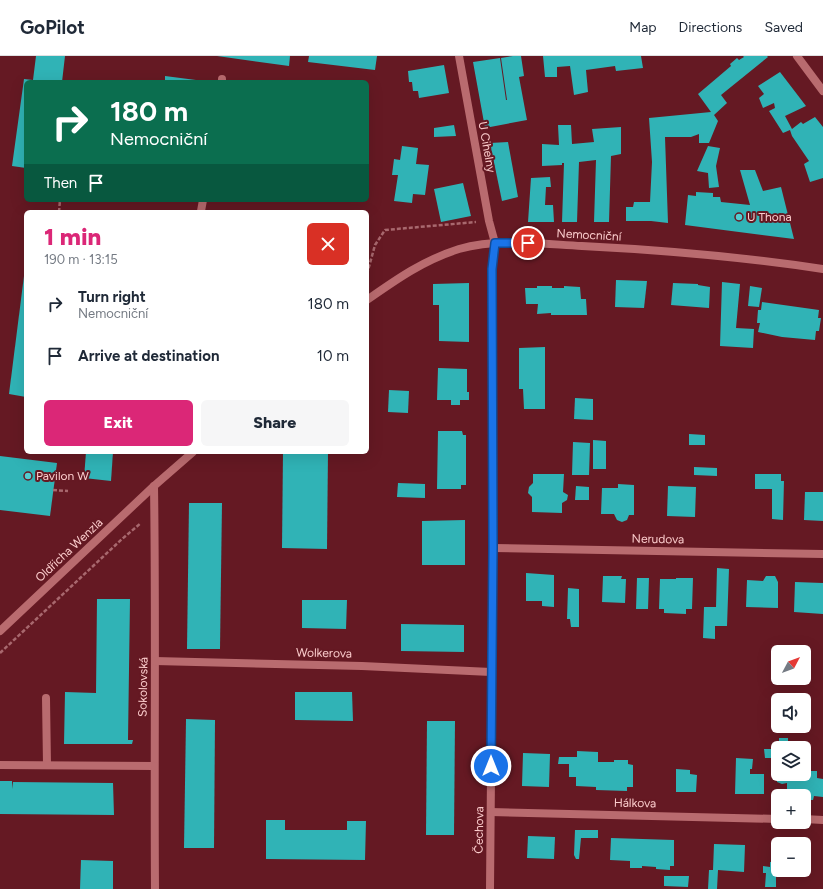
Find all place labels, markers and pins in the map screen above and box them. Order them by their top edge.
place label: U Thona [747,210,792,224]
marker: U Thona [734,212,744,222]
pin [511,226,545,260]
place label: Pavilon W [36,469,89,483]
marker: Pavilon W [23,471,33,481]

